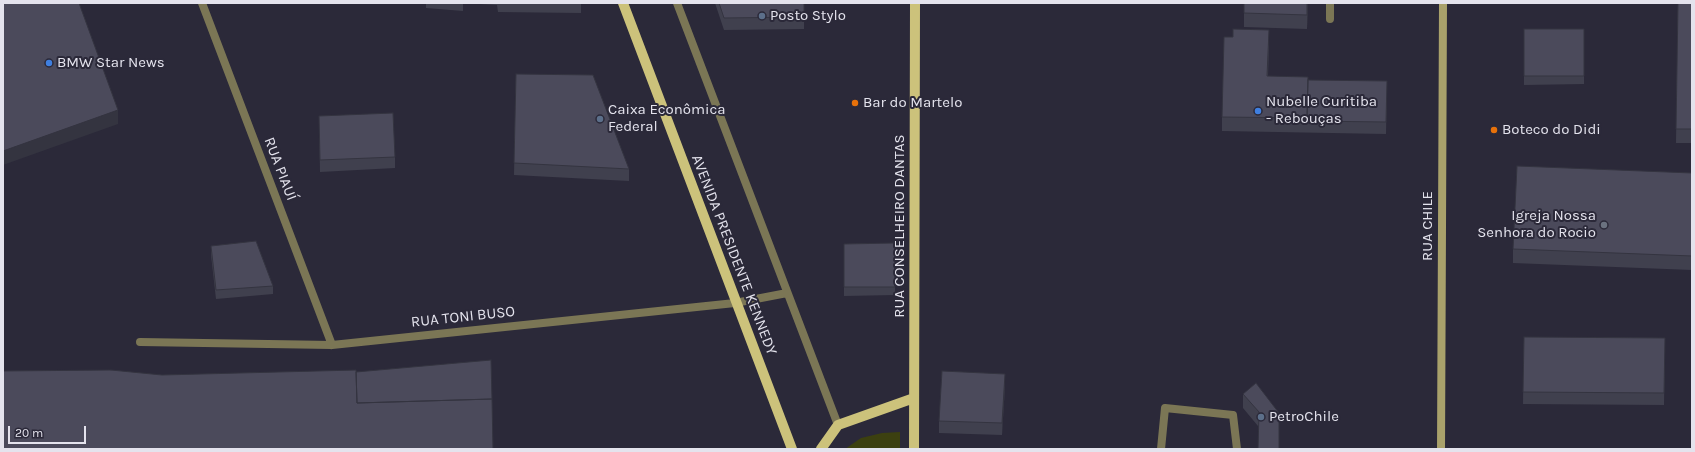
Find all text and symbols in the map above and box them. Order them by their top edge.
place label: Posto Stylo [770,7,846,25]
marker: Posto Stylo [757,11,767,21]
place label: BMW Star News [57,54,165,72]
marker: BMW Star News [44,58,54,68]
place label: Nubelle Curitiba - Rebouças [1266,93,1377,128]
place label: Bar do Martelo [863,94,962,112]
marker: Bar do Martelo [850,98,860,108]
place label: Caixa Econômica Federal [608,101,726,136]
marker: Nubelle Curitiba - Rebouças [1253,106,1263,116]
marker: Caixa Econômica Federal [595,114,605,124]
place label: Boteco do Didi [1502,121,1601,139]
marker: Boteco do Didi [1489,125,1499,135]
street label: RUA CONSELHEIRO DANTAS [891,134,909,318]
street label: RUA PIAUÍ [260,135,300,203]
street label: AVENIDA PRESIDENTE KENNEDY [687,152,781,358]
street label: RUA CHILE [1419,191,1437,261]
place label: Igreja Nossa Senhora do Rocio [1477,207,1596,242]
marker: Igreja Nossa Senhora do Rocio [1599,220,1609,230]
street label: RUA TONI BUSO [410,303,516,331]
place label: PetroChile [1269,408,1339,426]
marker: PetroChile [1256,412,1266,422]
scale bar [10,418,88,444]
text: 20 m [15,426,43,440]

